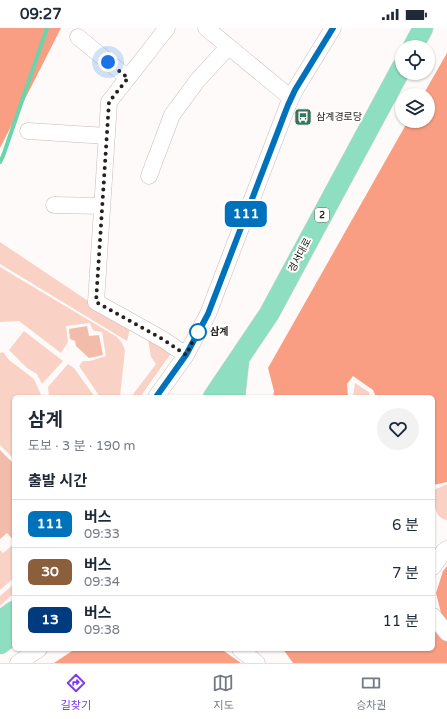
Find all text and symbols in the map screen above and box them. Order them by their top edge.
text: 09:27 [20,5,62,23]
map controls [395,40,435,128]
button: locate [395,40,435,80]
your location [98,52,118,72]
button: layers [395,88,435,128]
bus stop icon: 삼계경로당 [293,107,313,127]
place label: 삼계경로당 [316,111,362,123]
line badge: 111 [223,201,269,227]
text: 111 [233,205,259,222]
road number: 2 [315,208,329,222]
street label: 경서대로 [286,236,314,274]
marker: 삼계 [189,323,207,341]
place label: 삼계 [210,326,228,338]
button: heart [377,408,419,450]
text: 삼계 [28,409,63,431]
text: 도보 · 3 분 · 190 m [28,438,136,454]
text: 출발 시간 [28,472,87,490]
text: 버스 [84,508,112,526]
text: 111 [37,515,63,532]
text: 6 분 [392,516,419,534]
text: 09:33 [84,526,120,542]
text: 버스 [84,556,112,574]
text: 30 [41,563,59,580]
text: 7 분 [392,564,419,582]
text: 09:34 [84,574,120,590]
text: 버스 [84,604,112,622]
text: 13 [41,611,59,628]
text: 11 분 [382,612,419,630]
text: 09:38 [84,622,120,638]
tab: 길찾기 [61,672,91,712]
tab: 지도 [212,672,234,712]
tab: 승차권 [356,672,386,712]

